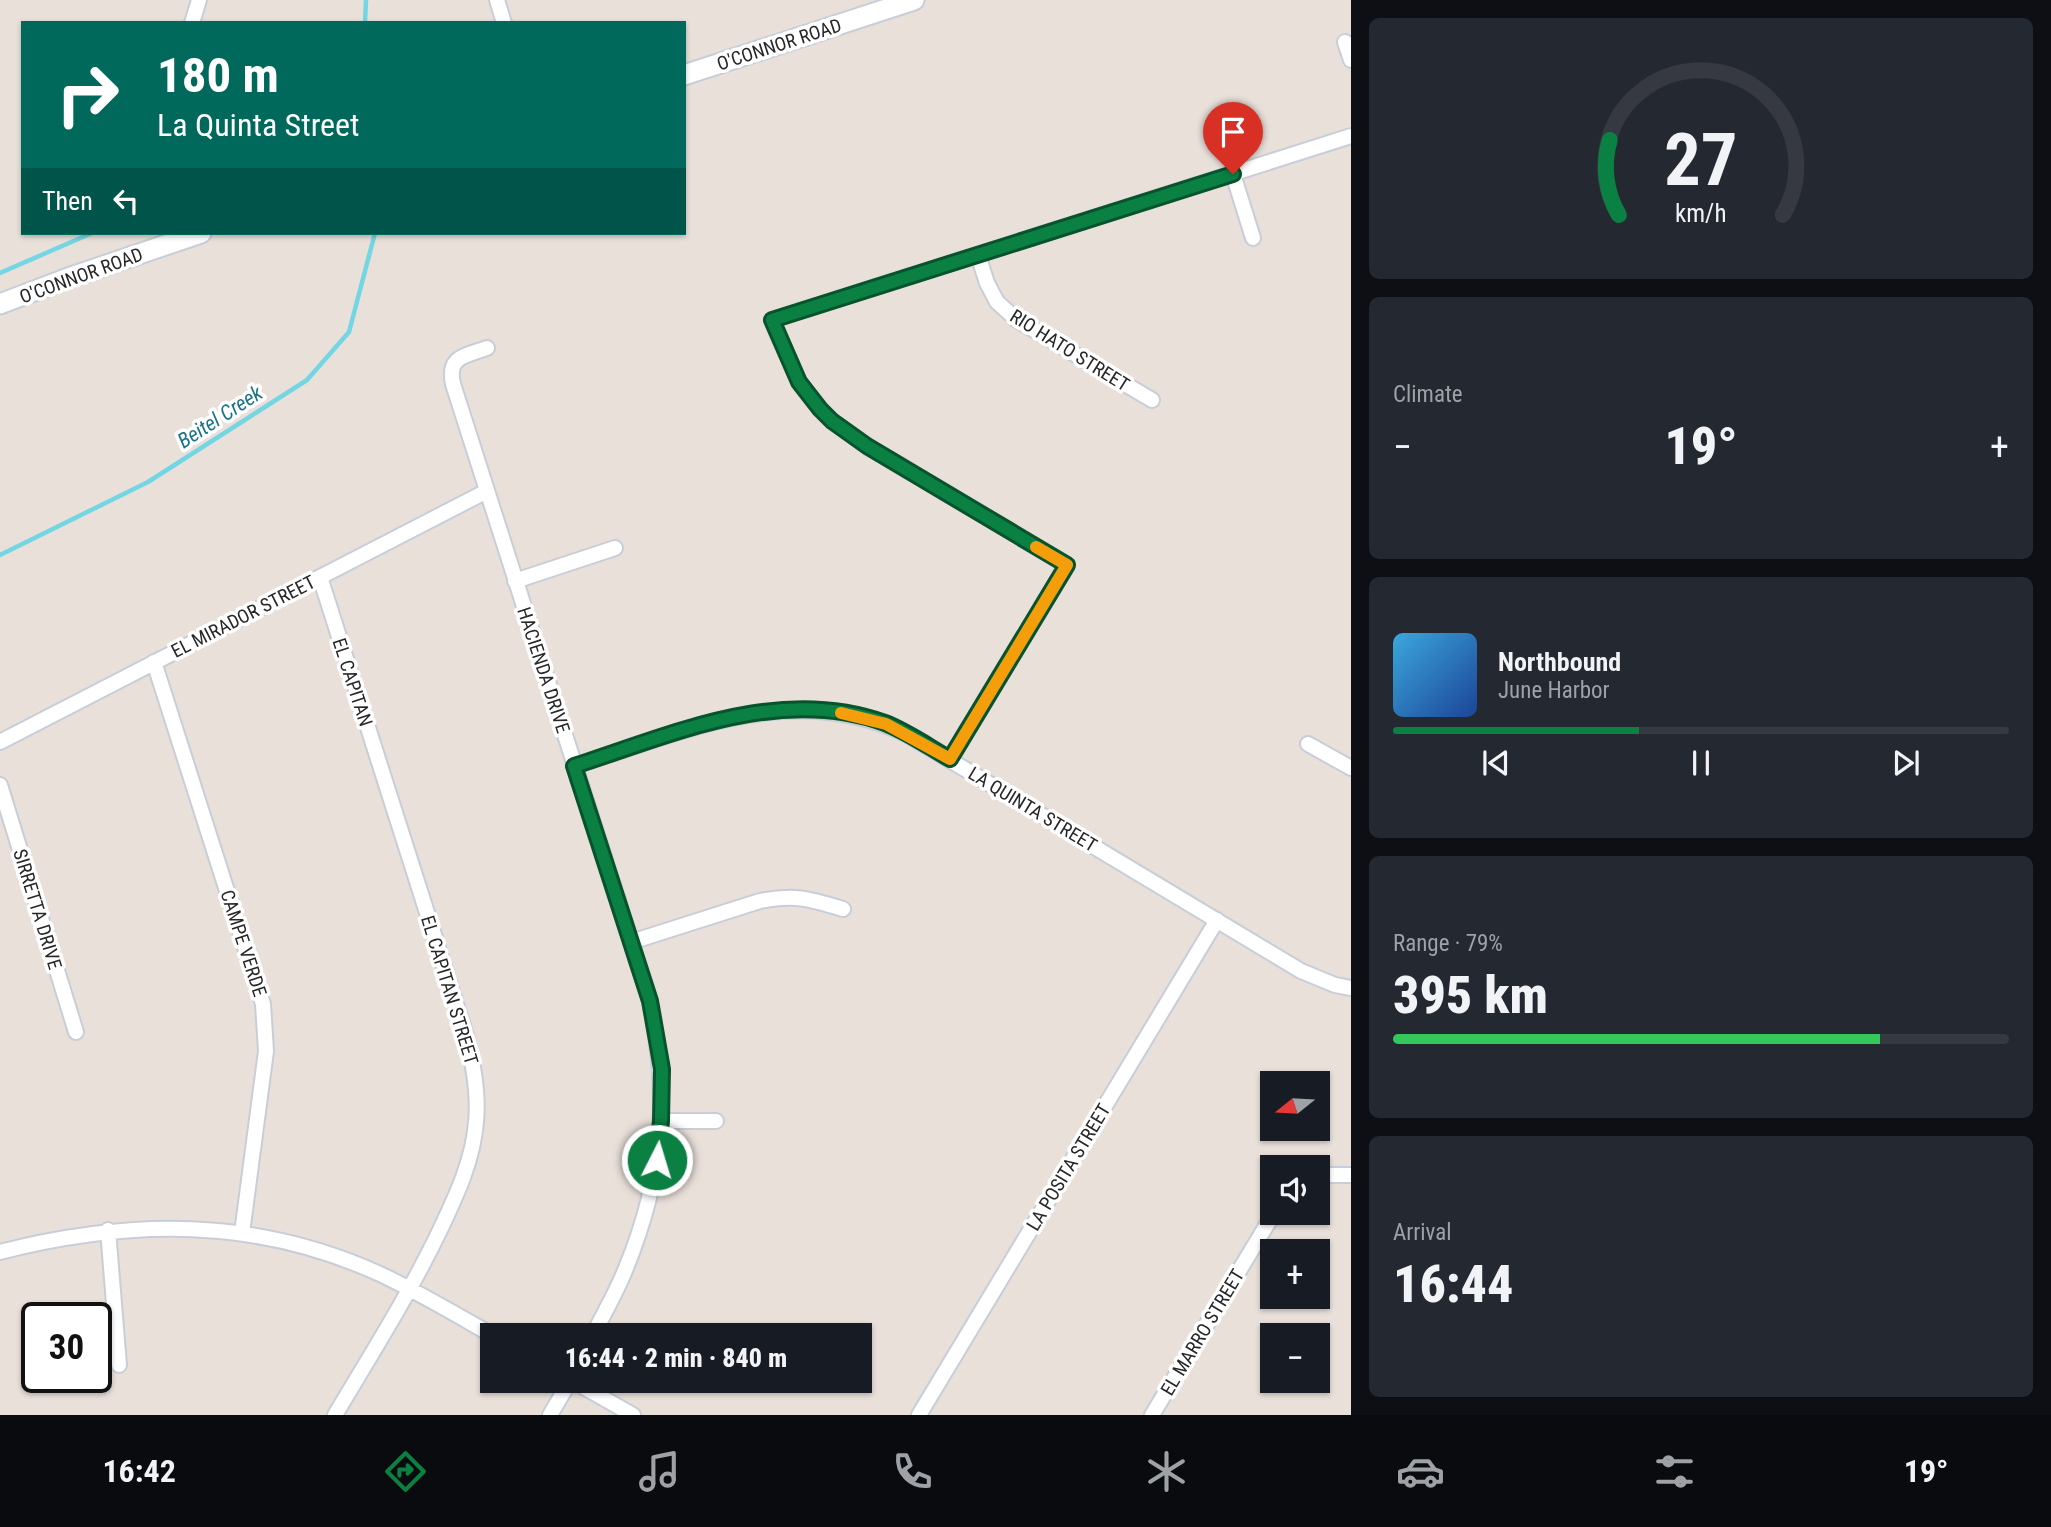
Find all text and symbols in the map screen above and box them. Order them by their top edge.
street label: O'CONNOR ROAD [714,14,844,75]
text: 180 m [157,47,279,104]
icon: right [42,49,133,140]
pin [1203,102,1263,174]
text: La Quinta Street [157,106,360,144]
icon: arrive [1214,113,1252,151]
text: 27 [1664,117,1738,203]
icon: left [107,182,145,220]
text: Then [42,186,93,216]
text: km/h [1675,199,1727,228]
street label: O'CONNOR ROAD [16,243,146,308]
street label: RIO HATO STREET [1006,304,1134,396]
water label: Beitel Creek [173,380,268,453]
text: Climate [1393,381,1463,408]
text: 19° [1664,416,1738,477]
text: − [1393,425,1412,469]
text: + [1990,425,2009,469]
street label: EL MIRADOR STREET [167,570,319,663]
street label: HACIENDA DRIVE [512,604,575,736]
street label: EL CAPITAN [327,635,378,729]
text: Northbound [1498,647,1621,677]
text: June Harbor [1498,677,1610,704]
icon: previous [1477,744,1515,782]
icon: pause [1682,744,1720,782]
icon: next [1887,744,1925,782]
street label: LA QUINTA STREET [964,762,1101,857]
street label: SIRRETTA DRIVE [8,846,67,972]
street label: CAMPE VERDE [215,887,272,999]
street label: EL CAPITAN STREET [416,913,483,1068]
text: Range · 79% [1393,930,1503,957]
text: 395 km [1393,965,1548,1026]
north arrow [1260,1071,1330,1141]
map controls [1260,1071,1330,1393]
street label: LA POSITA STREET [1021,1099,1115,1235]
position arrow [620,1123,694,1197]
button: sound [1260,1155,1330,1225]
text: Arrival [1393,1219,1452,1246]
button: + [1260,1239,1330,1309]
text: 16:44 [1393,1254,1513,1315]
street label: EL MARRO STREET [1156,1265,1249,1399]
speed limit sign: 30 [21,1302,112,1393]
button: − [1260,1323,1330,1393]
text: 16:44 · 2 min · 840 m [565,1343,787,1373]
icon: directions [381,1447,430,1496]
icon: music [635,1447,684,1496]
icon: phone [888,1447,937,1496]
icon: climate [1142,1447,1191,1496]
icon: car [1396,1447,1445,1496]
icon: filters [1650,1447,1699,1496]
text: 16:42 [102,1452,176,1490]
text: 19° [1904,1452,1949,1490]

